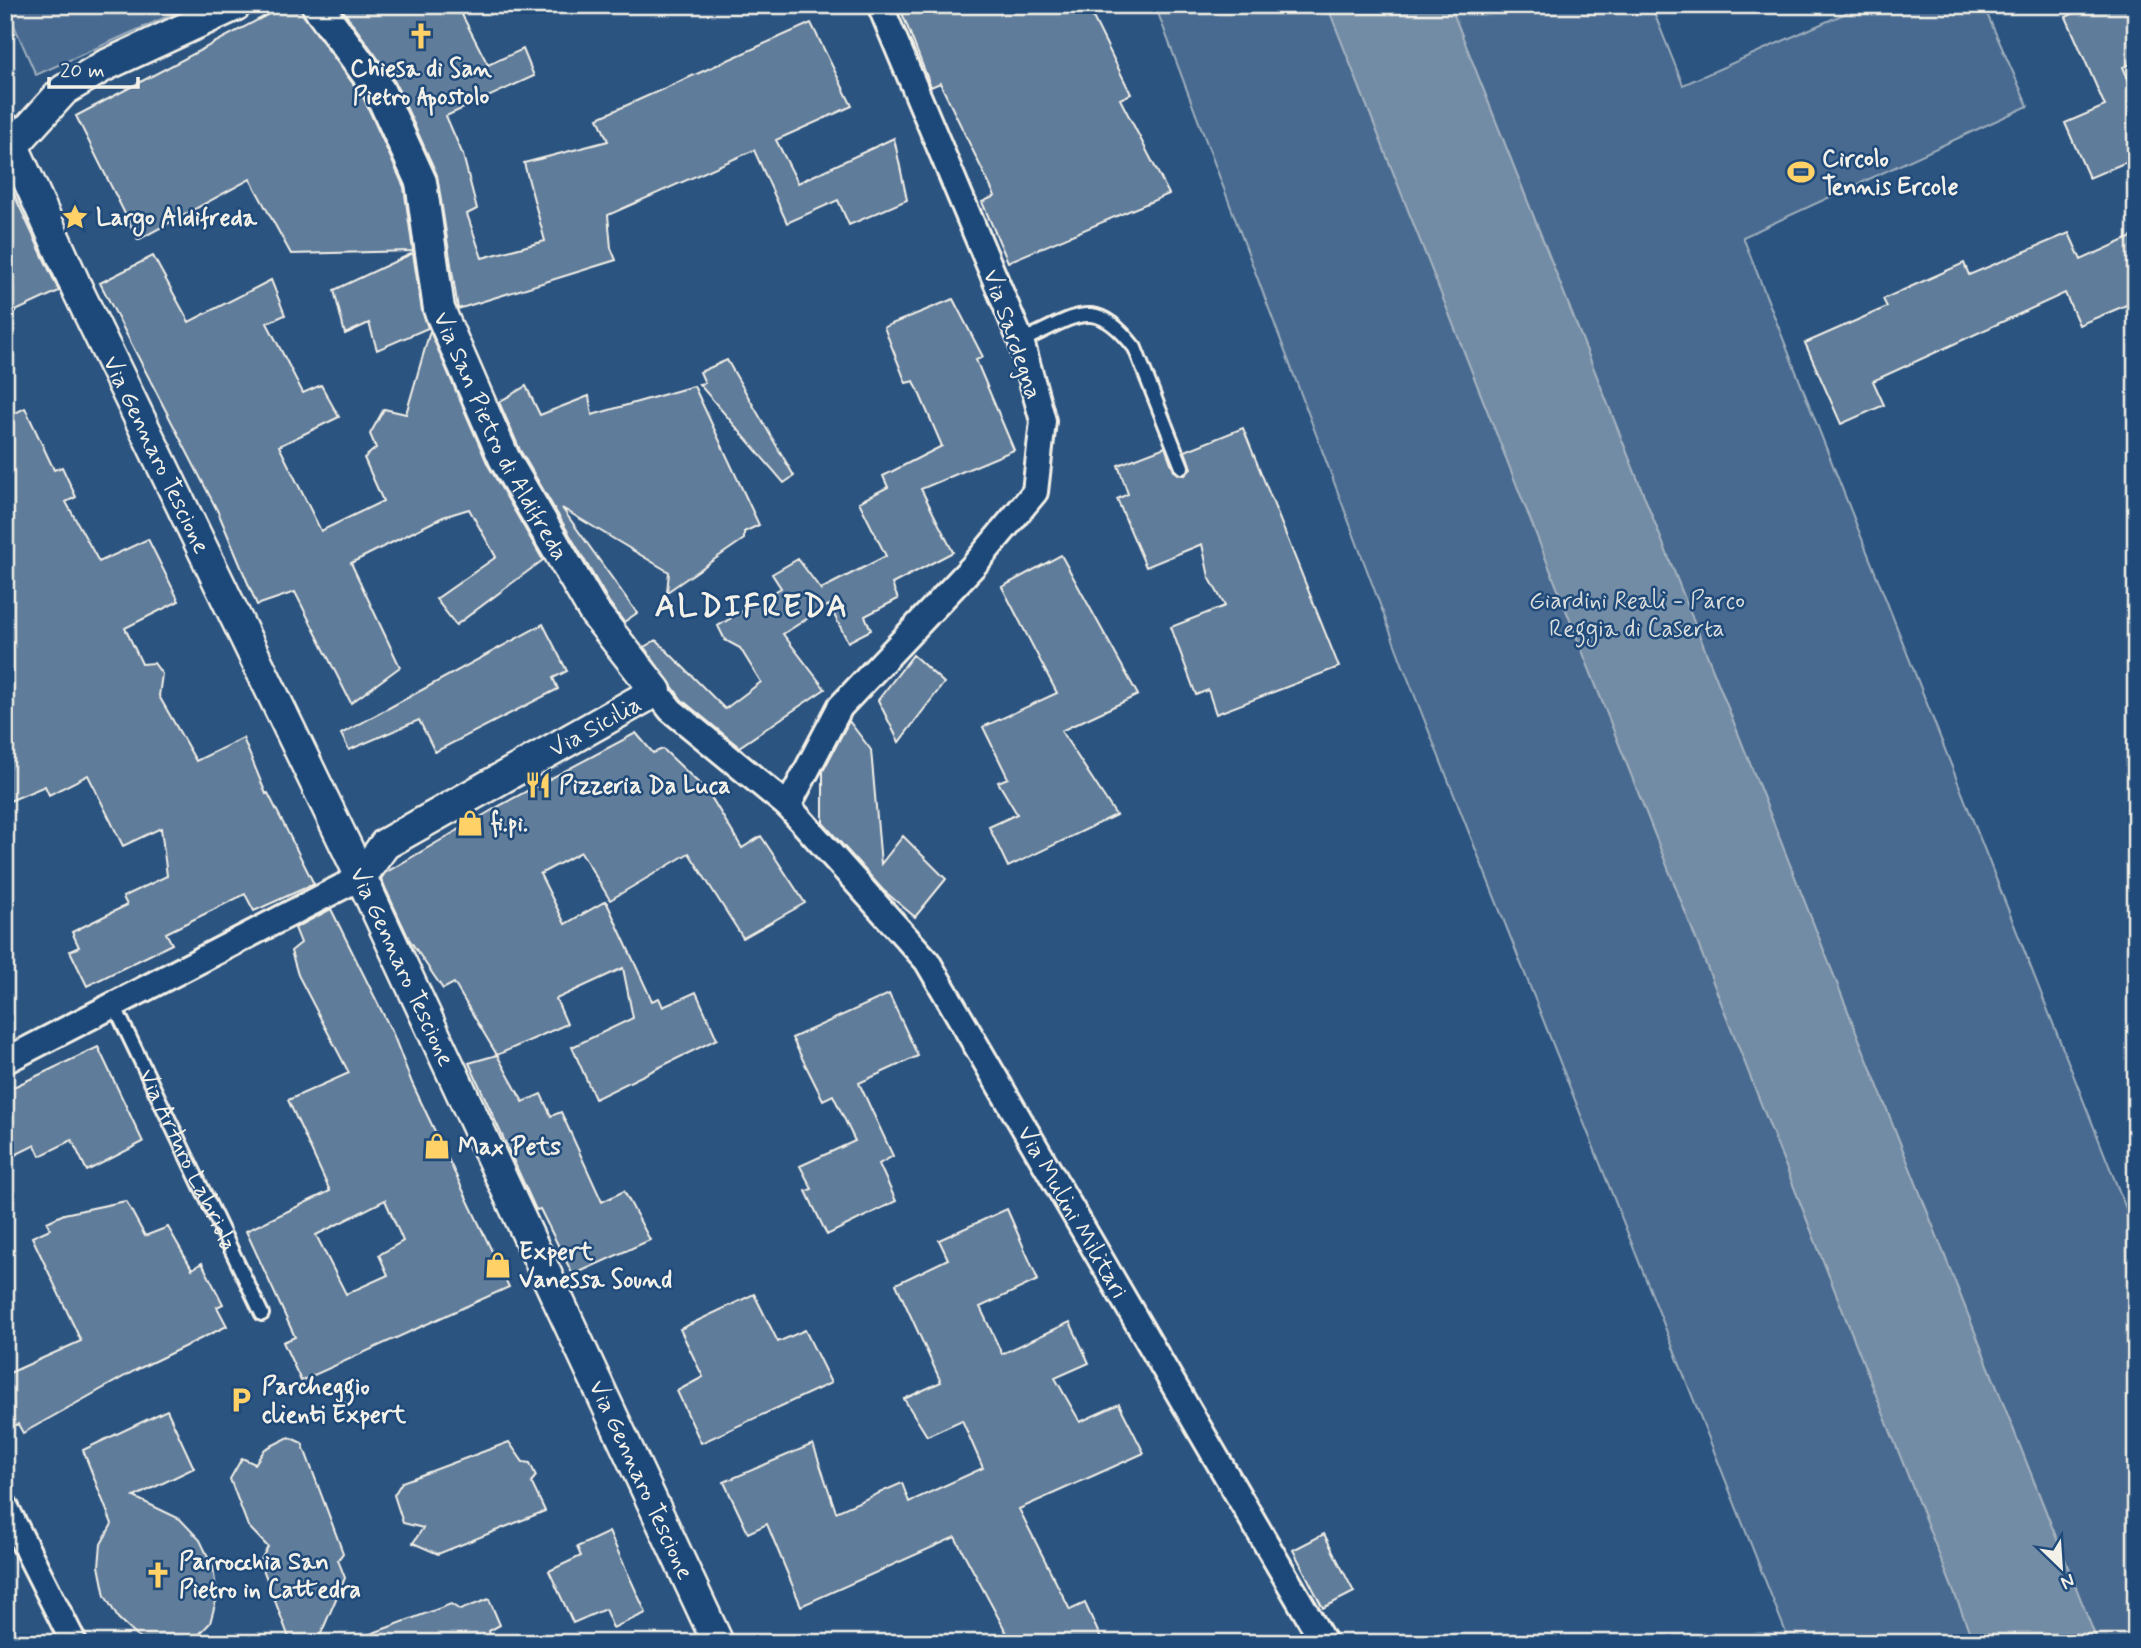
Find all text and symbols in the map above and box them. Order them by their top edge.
church icon: Chiesa di San Pietro Apostolo [406,21,436,51]
scale bar [49,46,138,90]
place label: Chiesa di San Pietro Apostolo [350,54,492,116]
text: 20 m [60,57,105,85]
place label: Circolo Tennis Ercole [1822,144,1959,203]
sports icon: Circolo Tennis Ercole [1786,157,1816,187]
place icon: Largo Aldifreda [60,202,90,232]
place label: Largo Aldifreda [96,203,258,237]
street label: Via Sardegna [975,265,1048,404]
street label: Via San Pietro di Aldifreda [425,307,575,567]
street label: Via Gennaro Tescione [95,351,217,559]
district label: ALDIFREDA [655,586,849,628]
park label: Giardini Reali - Parco Reggia di Caserta [1529,586,1745,648]
street label: Via Sicilia [544,689,647,765]
restaurant icon: Pizzeria Da Luca [523,770,553,800]
place label: Pizzeria Da Luca [559,771,731,802]
shop icon: fi.pi. [455,808,485,838]
place label: fi.pi. [490,809,528,840]
street label: Via Gennaro Tescione [342,862,461,1072]
street label: Via Arturo Labriola [130,1064,244,1257]
street label: Via Mulini Militari [1009,1121,1134,1305]
shop icon: Max Pets [422,1131,452,1161]
place label: Max Pets [458,1132,561,1163]
place label: Expert Vanessa Sound [519,1237,672,1296]
shop icon: Expert Vanessa Sound [483,1250,513,1280]
place label: Parcheggio clienti Expert [262,1372,407,1431]
street label: Via Gennaro Tescione [581,1375,700,1585]
parking icon: Parcheggio clienti Expert [226,1385,256,1415]
north arrow [2025,1532,2096,1602]
place label: Parrocchia San Pietro in Cattedra [179,1547,361,1606]
church icon: Parrocchia San Pietro in Cattedra [143,1560,173,1590]
text: N [2057,1567,2079,1595]

